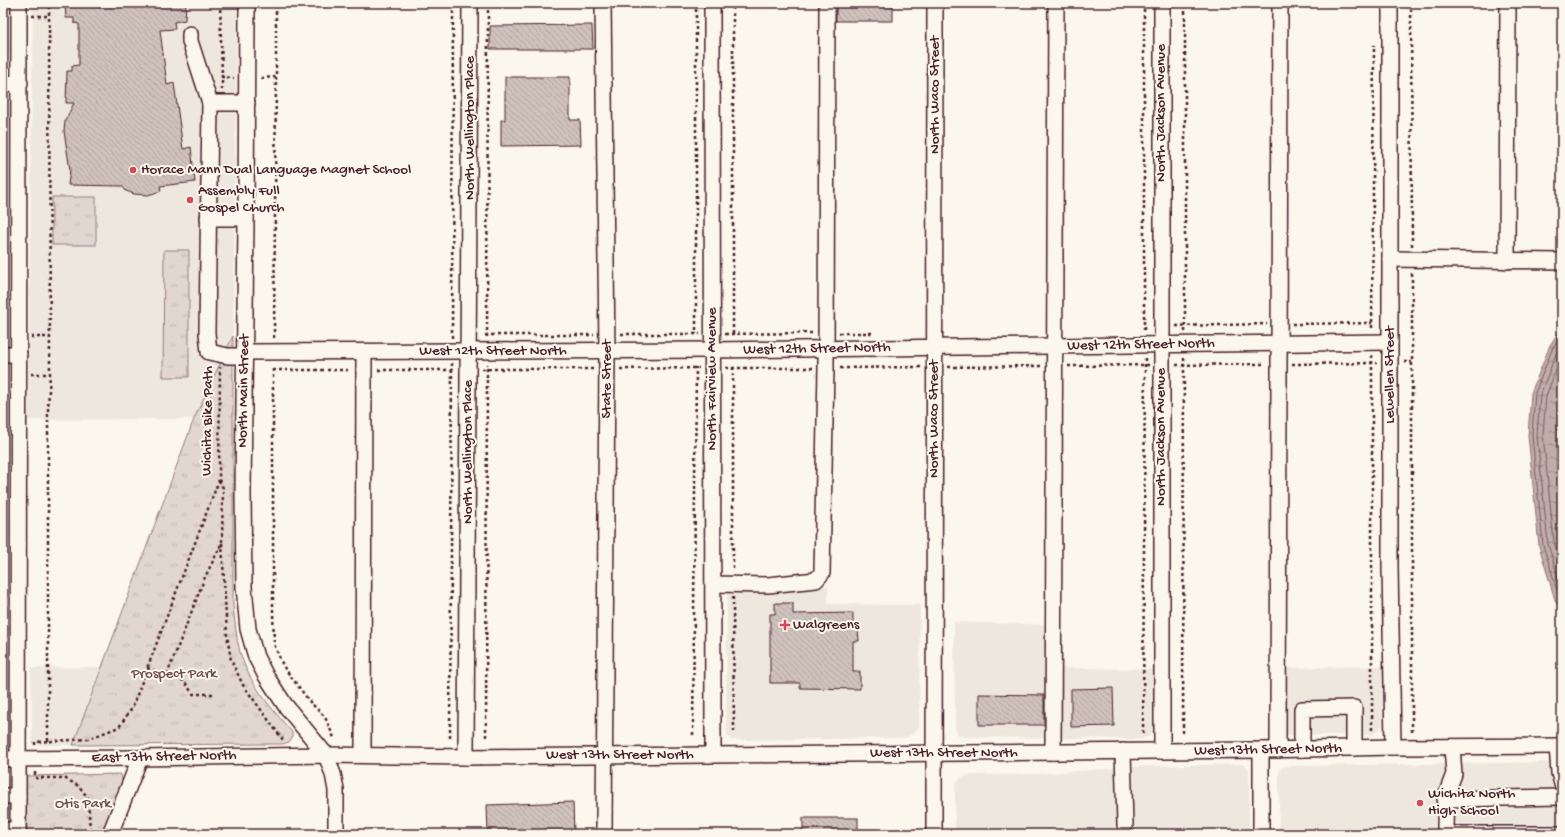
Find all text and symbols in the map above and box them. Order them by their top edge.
street label: North Waco Street [926,34,944,154]
street label: North Jackson Avenue [1152,44,1170,182]
street label: North Wellington Place [461,56,479,200]
place label: Horace Mann Dual Language Magnet School [141,161,411,179]
marker: Horace Mann Dual Language Magnet School [128,165,138,175]
place label: Assembly Full Gospel Church [198,182,284,217]
marker: Assembly Full Gospel Church [185,195,195,205]
street label: North Fairview Avenue [703,307,721,451]
street label: Lewellen Street [1381,324,1399,424]
street label: North Main Street [234,332,254,448]
street label: West 12th Street North [1067,335,1215,355]
street label: State Street [598,338,616,418]
street label: West 12th Street North [743,339,891,359]
street label: West 12th Street North [419,342,567,360]
street label: North Waco Street [925,358,943,478]
street label: Wichita Bike Path [198,366,218,476]
street label: North Jackson Avenue [1152,368,1170,506]
street label: North Wellington Place [459,380,477,524]
place label: Walgreens [793,616,860,634]
marker: Walgreens [780,620,790,630]
park label: Prospect Park [130,665,218,683]
street label: West 13th Street North [1194,740,1342,760]
street label: West 13th Street North [870,744,1018,762]
street label: West 13th Street North [546,746,694,764]
street label: East 13th Street North [91,747,237,767]
place label: Wichita North High School [1428,785,1515,820]
park label: Otis Park [55,795,112,813]
marker: Wichita North High School [1415,798,1425,808]

